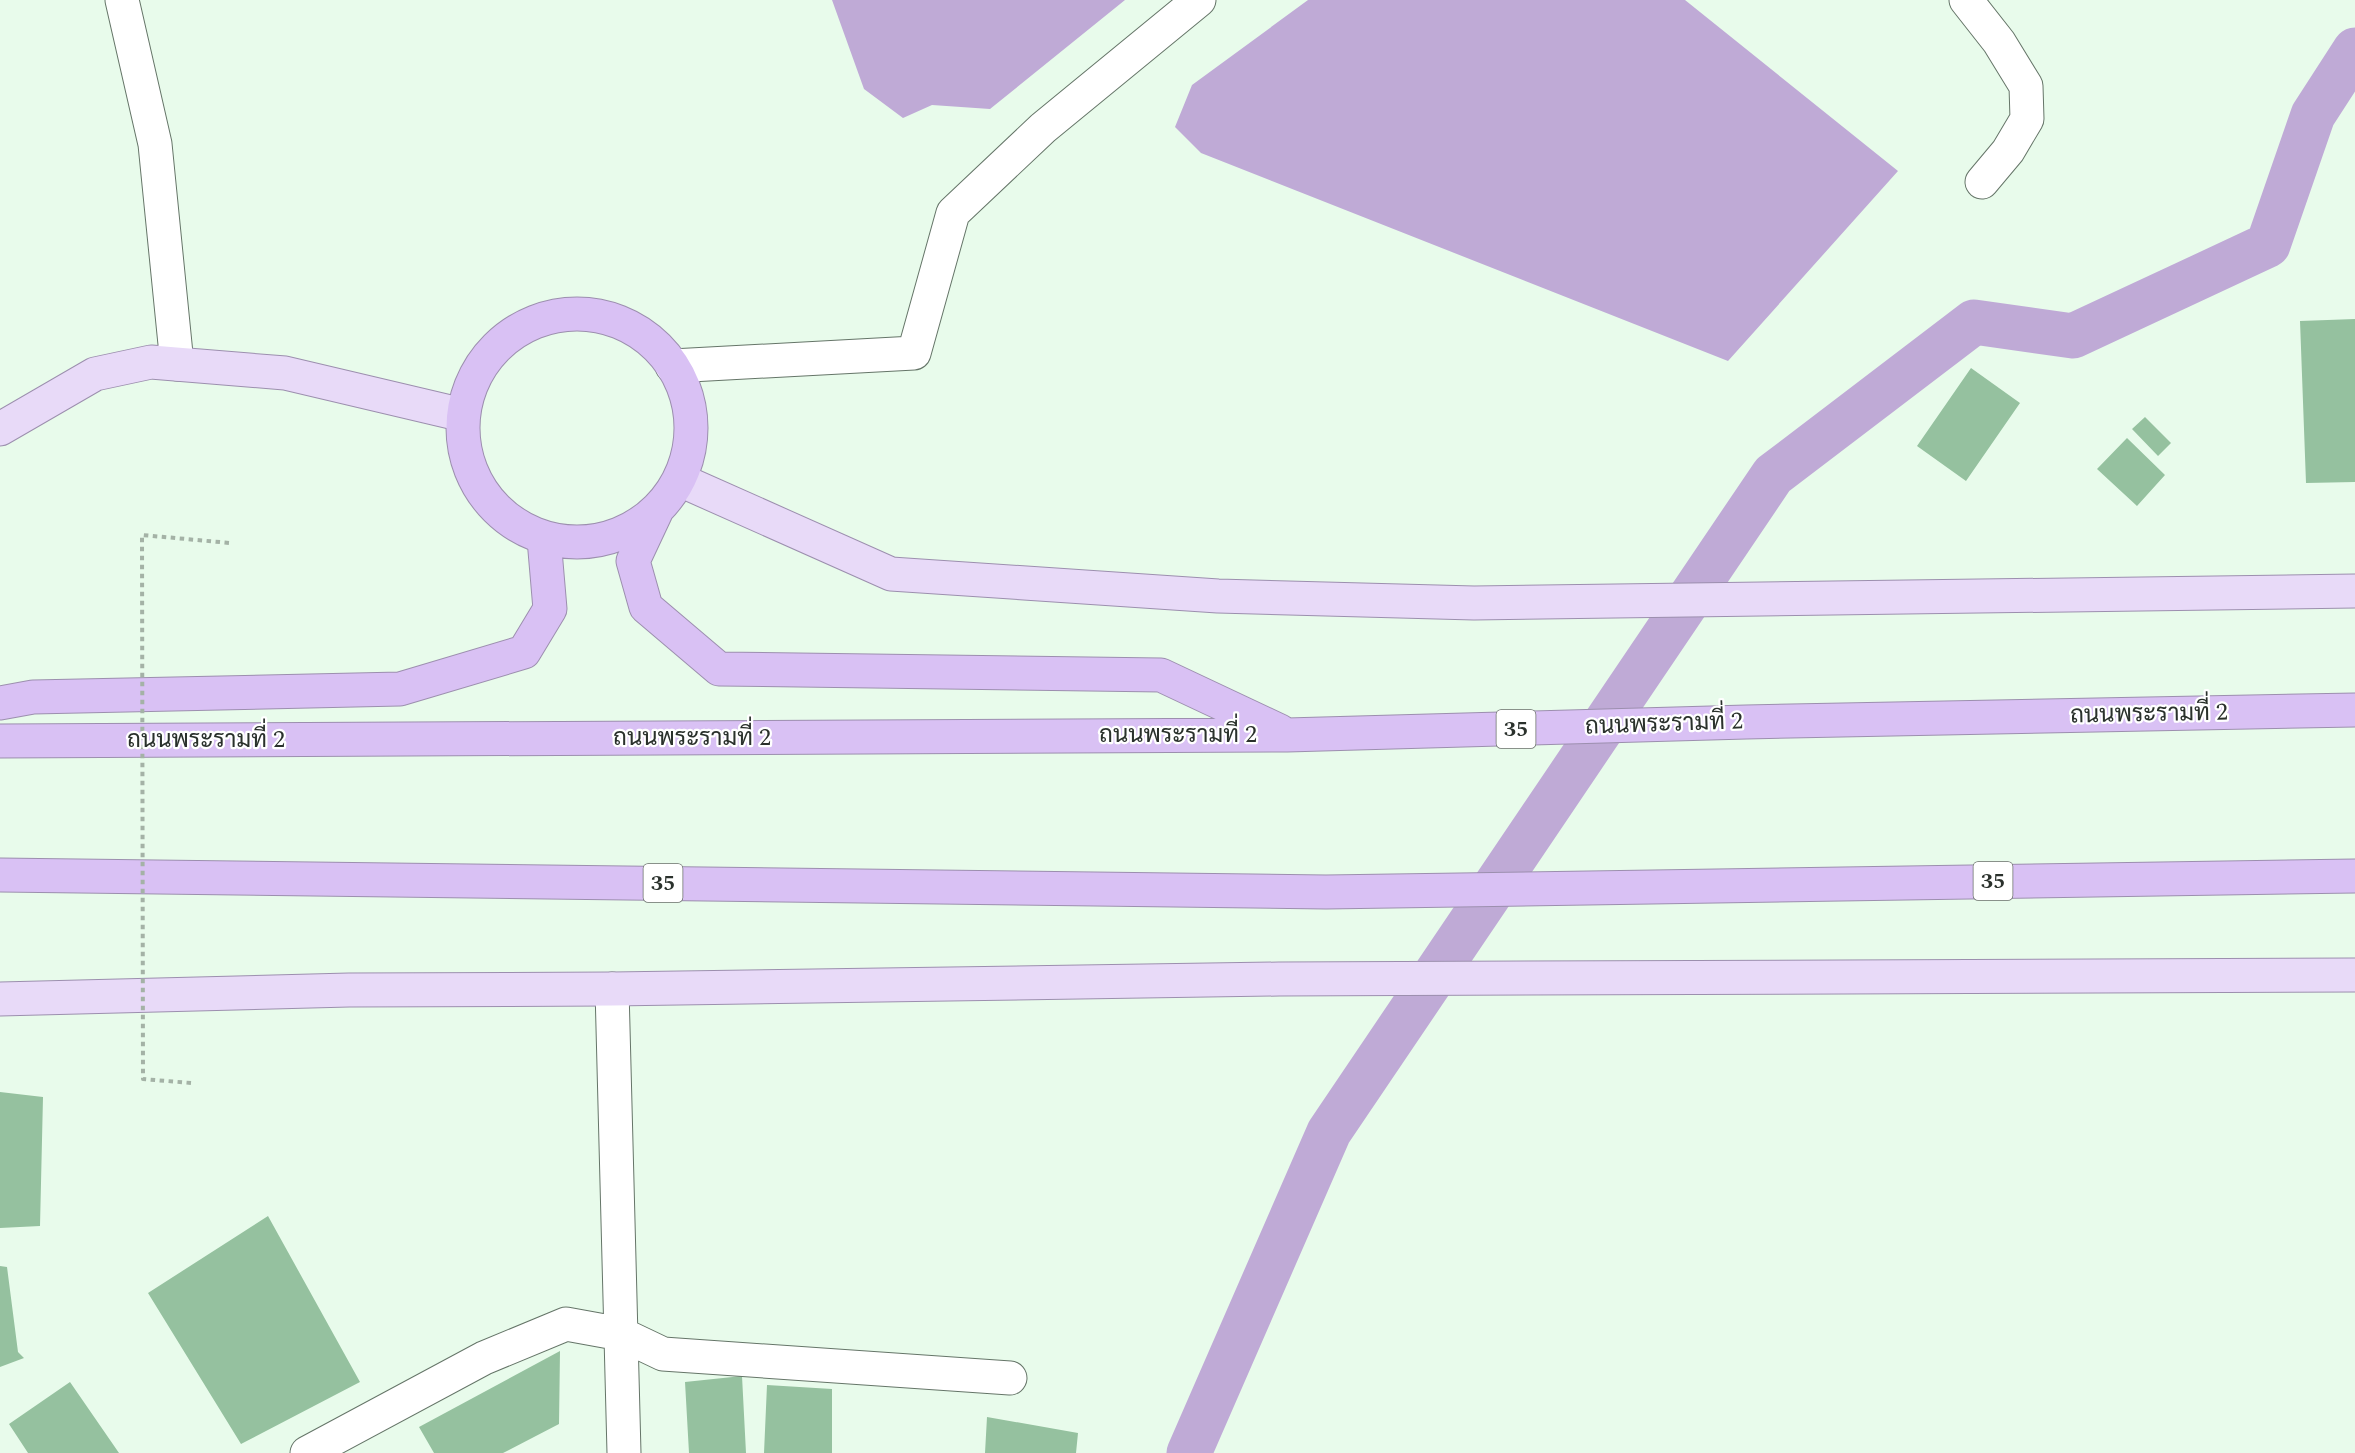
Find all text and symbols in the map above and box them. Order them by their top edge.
street label: ถนนพระรามที่ 2 [2070,691,2228,733]
street label: ถนนพระรามที่ 2 [1584,699,1744,745]
road number: 35 [1496,710,1536,748]
street label: ถนนพระรามที่ 2 [1099,713,1257,753]
street label: ถนนพระรามที่ 2 [613,716,771,756]
street label: ถนนพระรามที่ 2 [127,718,285,758]
road number: 35 [1974,862,2012,900]
road number: 35 [644,864,682,902]

